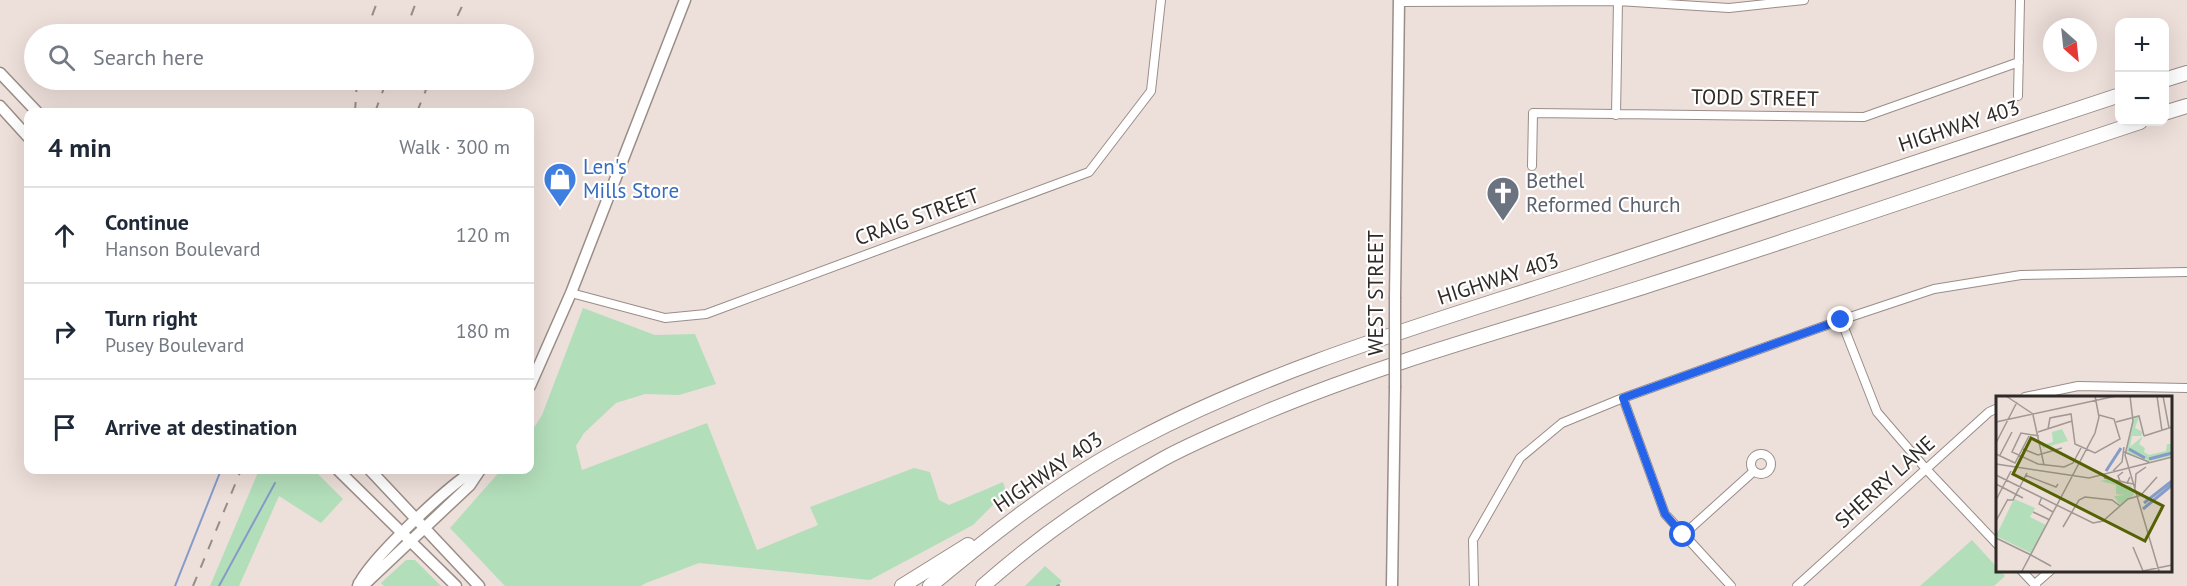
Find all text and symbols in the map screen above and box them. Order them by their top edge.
north arrow [2043,18,2097,72]
map controls [2115,18,2169,126]
button: + [2115,18,2169,72]
search box [24,24,534,90]
icon: search [45,41,78,74]
text: Search here [93,43,204,71]
button: − [2115,72,2169,126]
street label: TODD STREET [1691,83,1819,112]
street label: HIGHWAY 403 [1895,93,2023,158]
text: 4 min [48,131,111,164]
text: Walk · 300 m [399,134,510,160]
place label: Len's Mills Store [583,153,679,204]
shop icon: Len's Mills Store [542,161,578,208]
place label: Bethel Reformed Church [1526,167,1681,218]
church icon: Bethel Reformed Church [1485,175,1521,222]
street label: CRAIG STREET [851,181,983,251]
text: Continue [105,208,189,236]
icon: ahead [48,219,81,252]
text: 120 m [456,222,510,248]
street label: WEST STREET [1362,230,1389,356]
text: Hanson Boulevard [105,236,261,262]
street label: HIGHWAY 403 [1434,246,1562,311]
text: Turn right [105,304,197,332]
route end [1827,306,1853,332]
icon: right [48,315,81,348]
text: 180 m [456,318,510,344]
text: Pusey Boulevard [105,332,244,358]
inset map [1996,396,2172,571]
icon: arrive [48,411,81,444]
text: Arrive at destination [105,413,297,441]
street label: HIGHWAY 403 [988,425,1107,518]
street label: SHERRY LANE [1829,430,1940,534]
route start [1669,521,1695,547]

